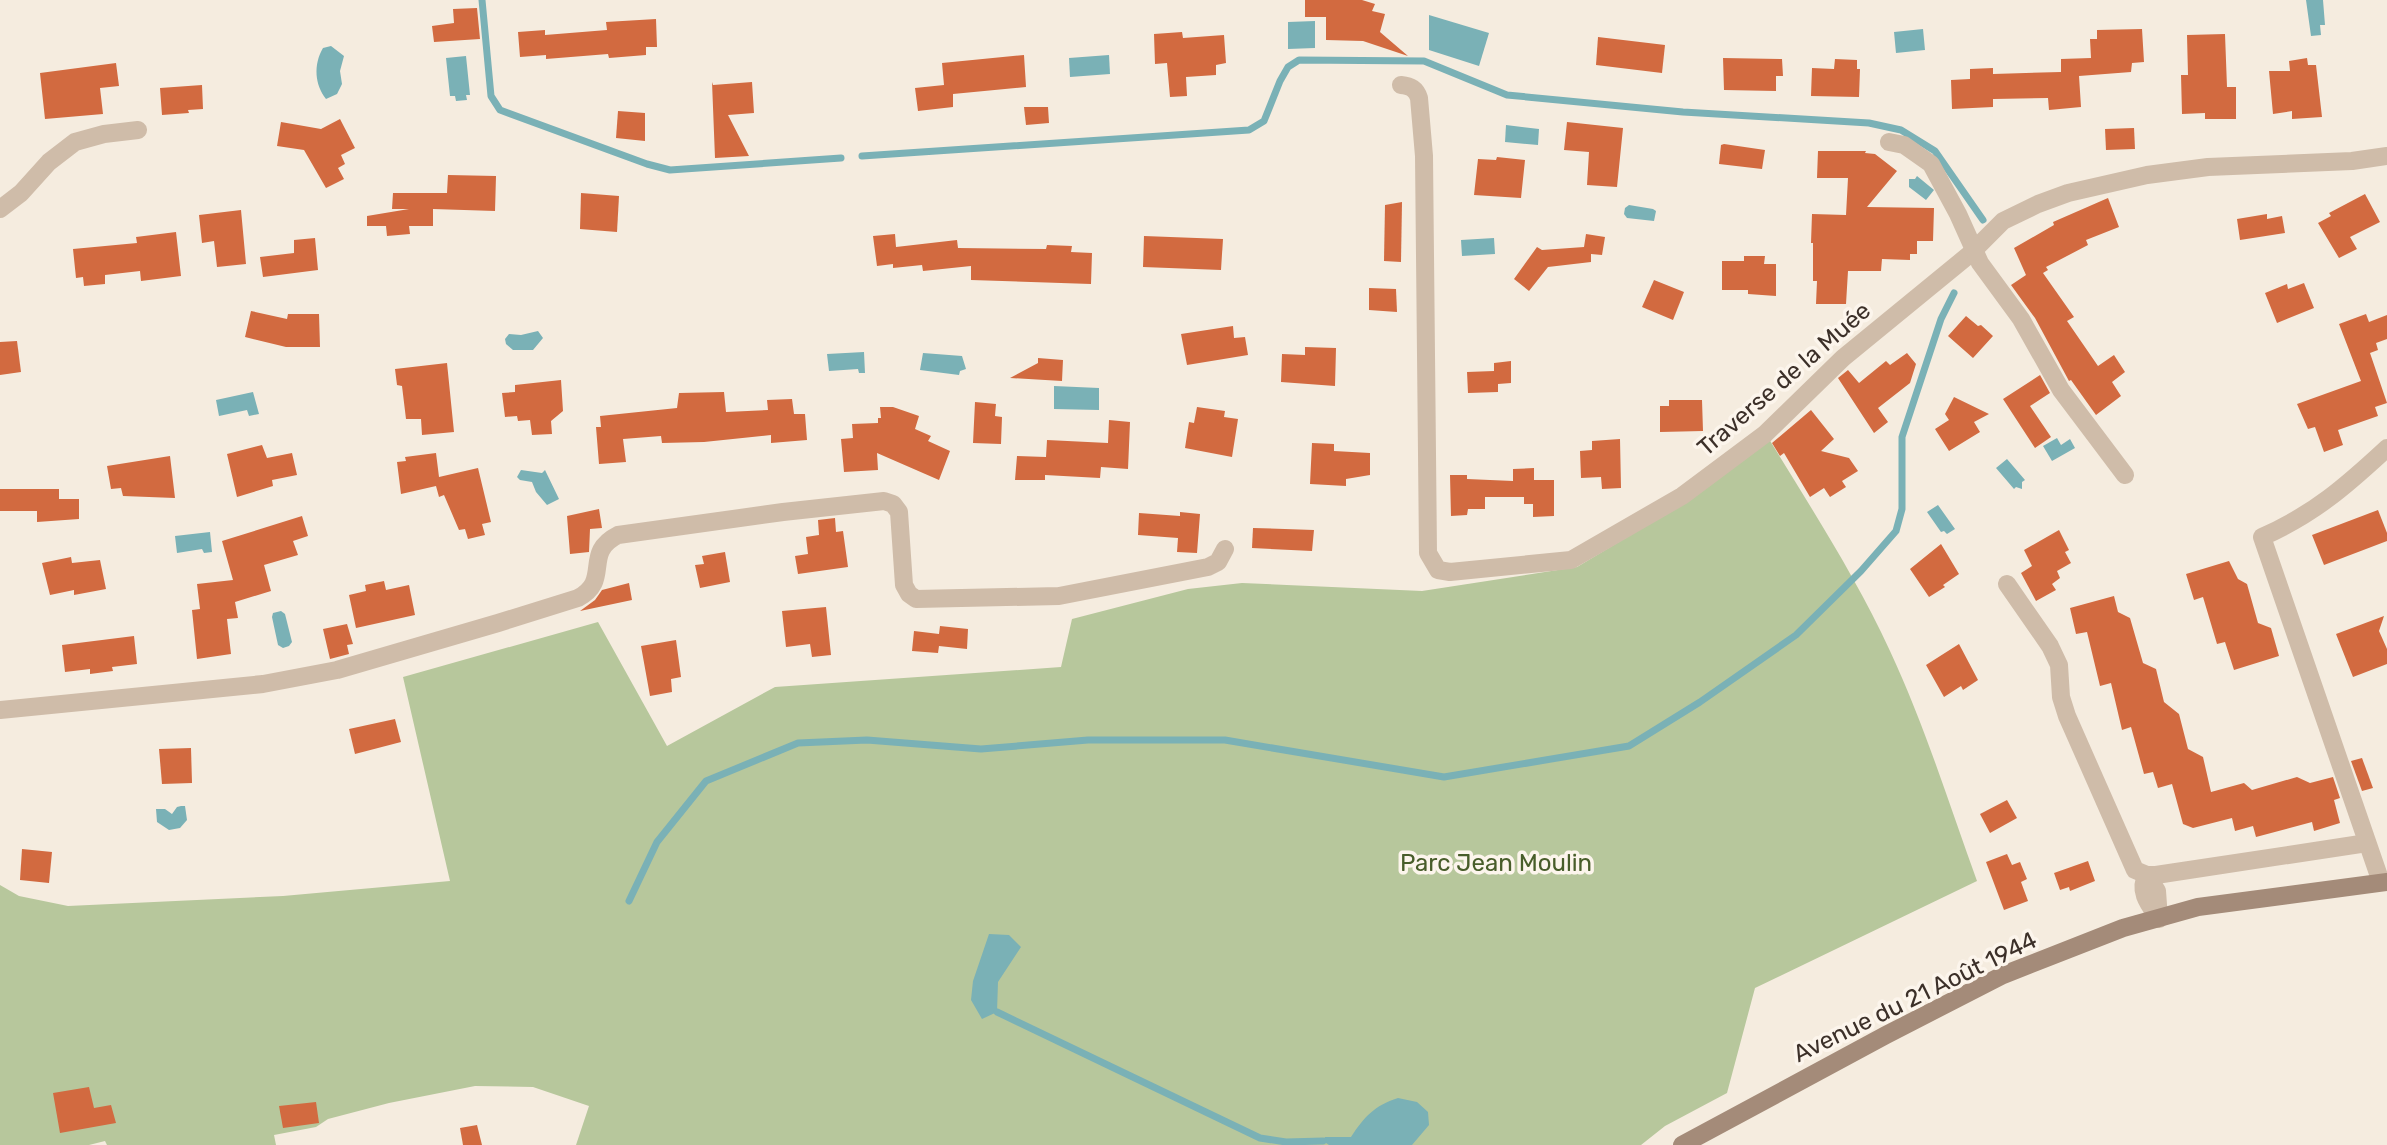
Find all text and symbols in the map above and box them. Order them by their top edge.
street label: Traverse de la Muée [1692,296,1876,462]
park label: Parc Jean Moulin [1400,849,1592,877]
street label: Avenue du 21 Août 1944 [1789,926,2041,1068]

